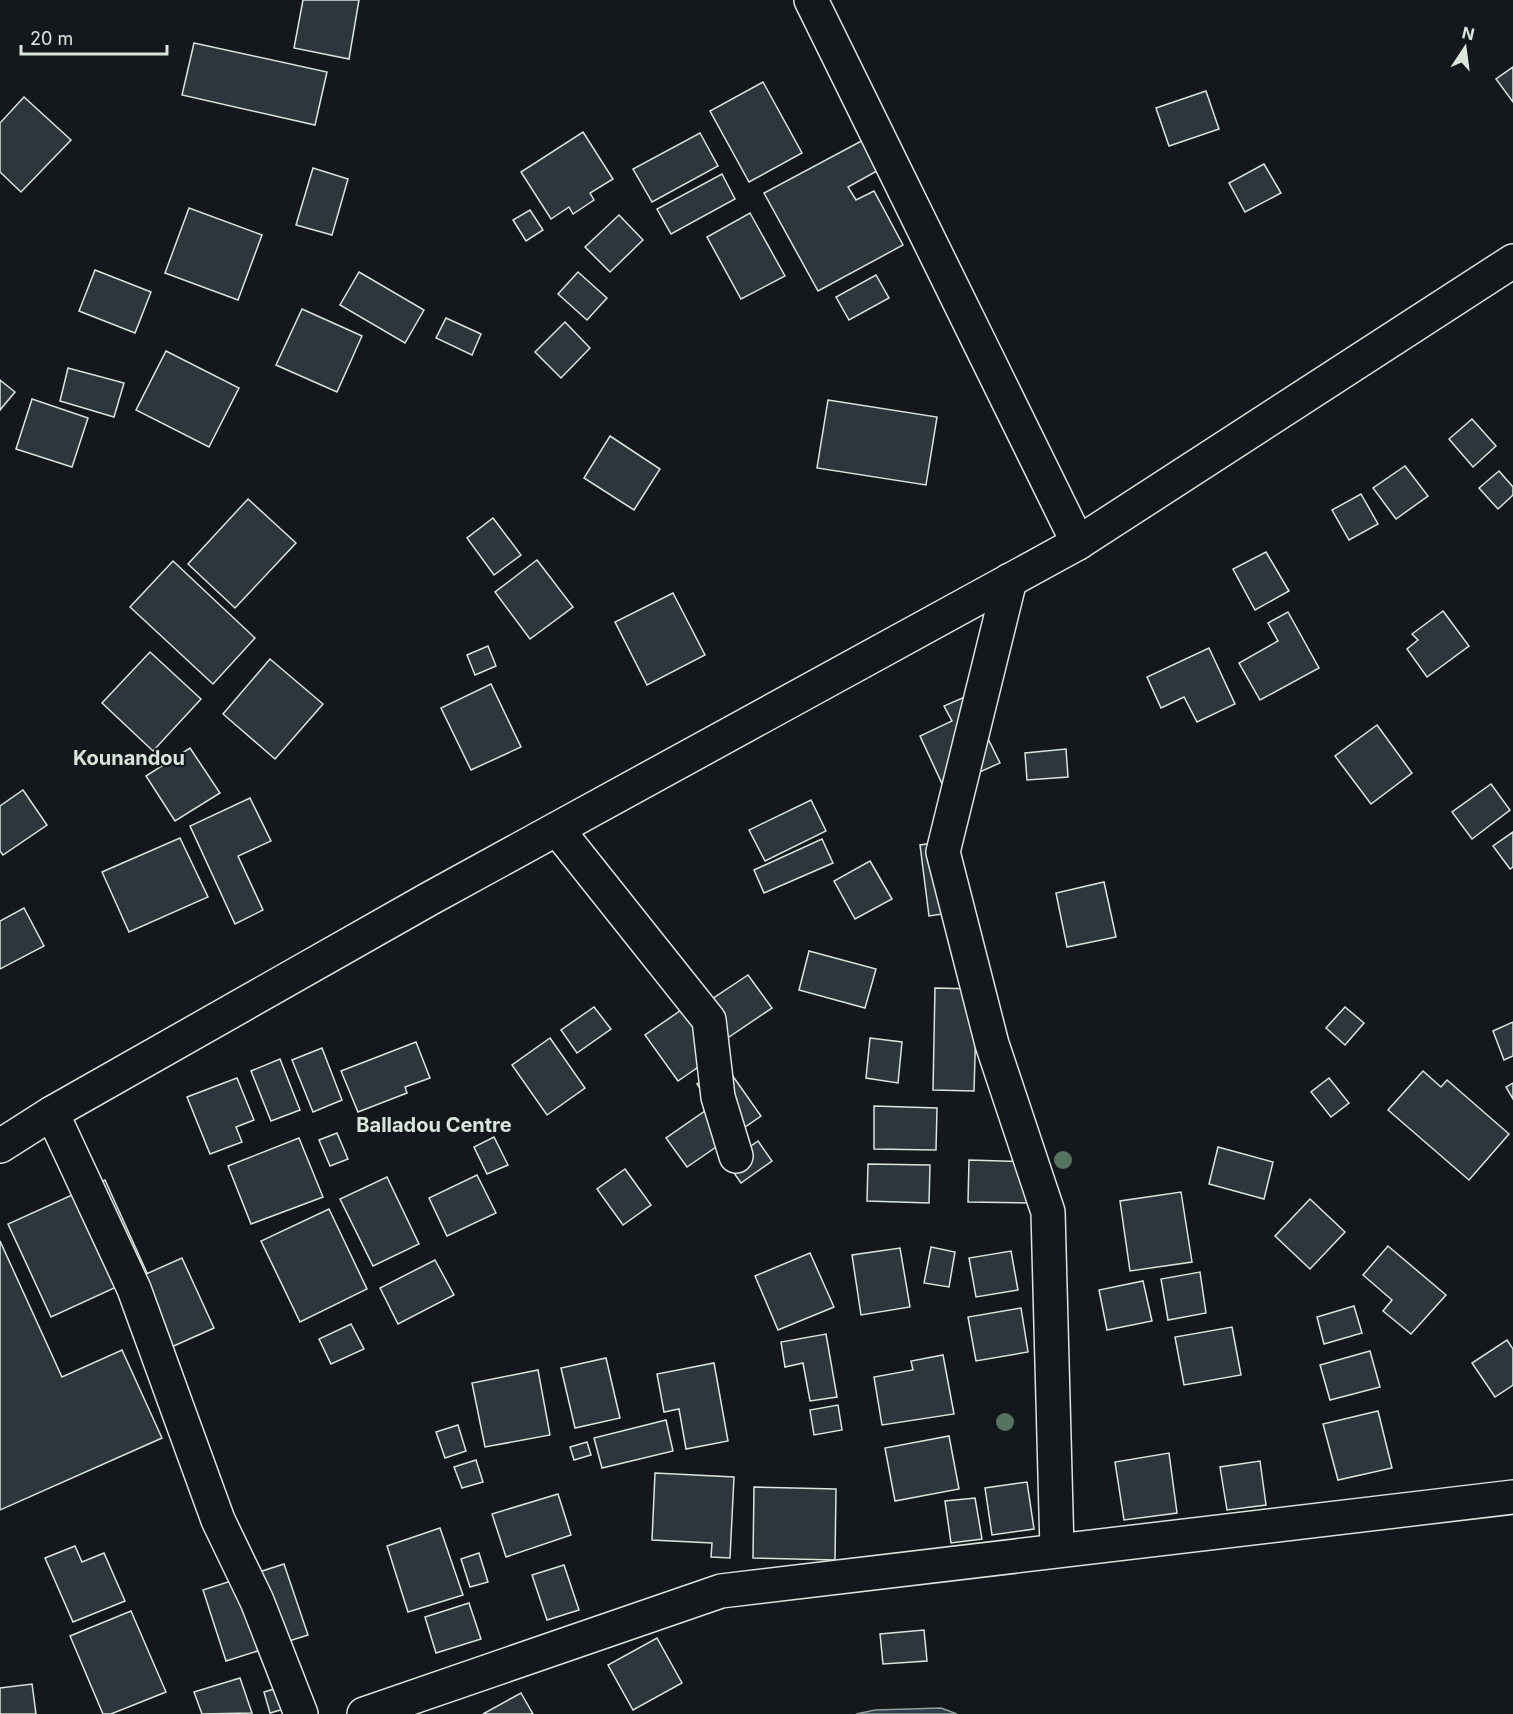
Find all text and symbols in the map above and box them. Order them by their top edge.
scale bar [21,18,166,56]
north arrow [1435,18,1495,78]
text: N [1460,22,1477,45]
text: 20 m [30,28,73,49]
district label: Kounandou [73,746,185,770]
district label: Balladou Centre [356,1113,512,1137]

